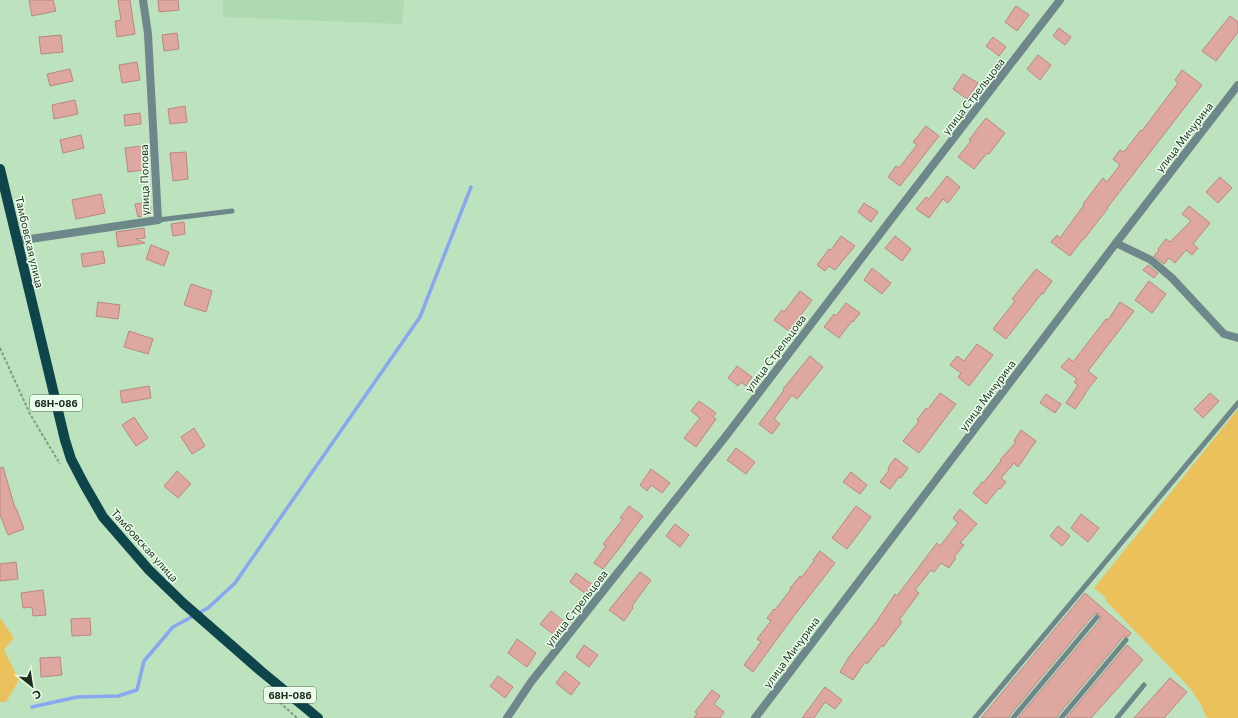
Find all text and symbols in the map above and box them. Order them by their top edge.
street label: улица Стрельцова [939,55,1007,137]
street label: улица Мичурина [1153,99,1215,175]
street label: улица Попова [137,144,151,216]
street label: Тамбовская улица [13,195,47,289]
street label: улица Стрельцова [742,312,808,394]
street label: улица Мичурина [956,357,1018,433]
road number: 68Н-086 [30,395,82,411]
street label: Тамбовская улица [109,506,181,584]
street label: улица Стрельцова [542,567,610,649]
street label: улица Мичурина [760,614,822,690]
north arrow [12,666,52,706]
road number: 68Н-086 [264,687,316,703]
text: С [30,688,44,703]

